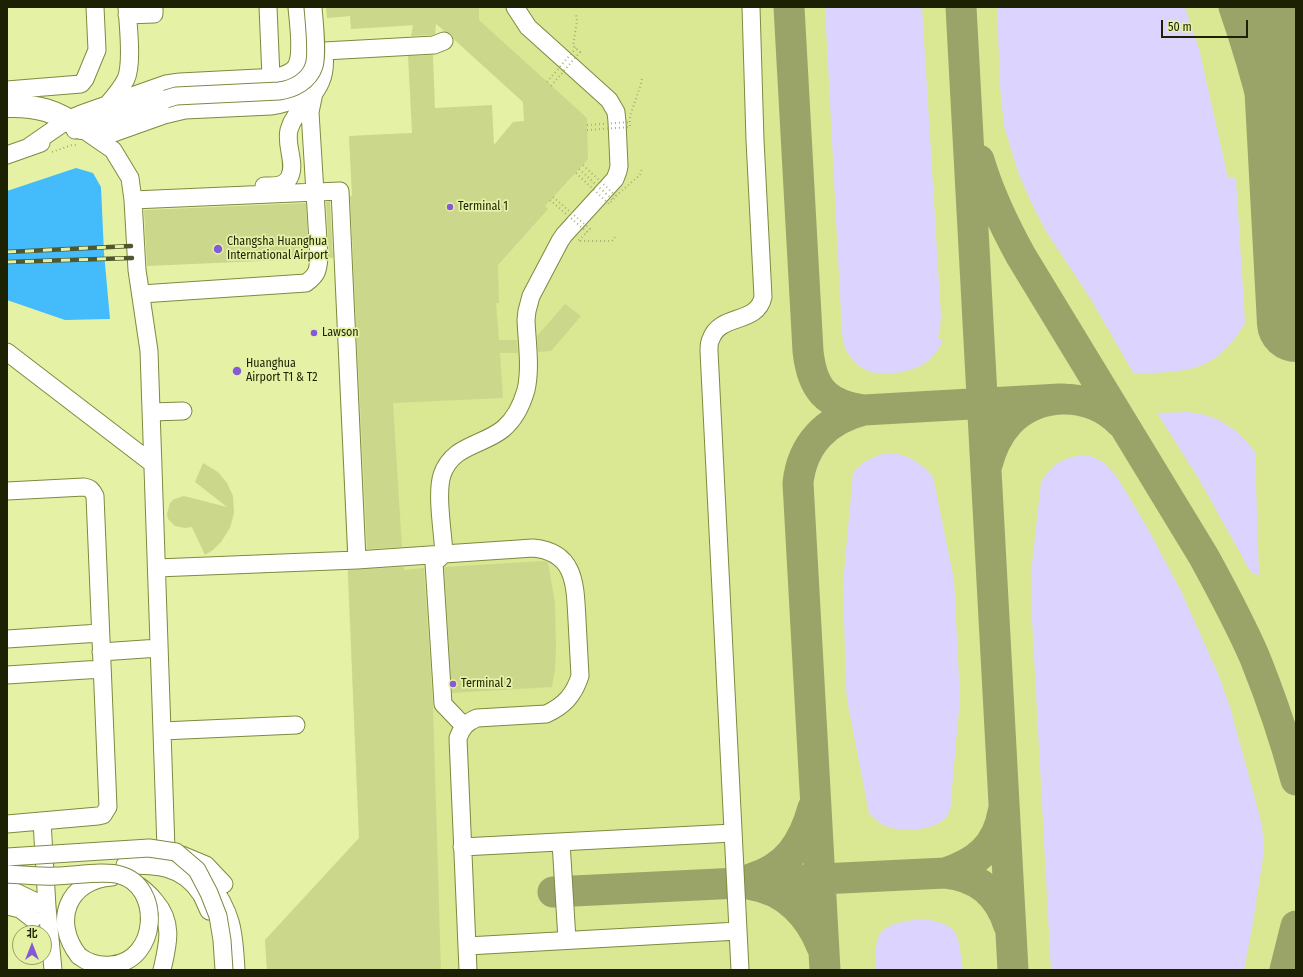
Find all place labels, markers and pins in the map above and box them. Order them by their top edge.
place label: Terminal 1 [458,200,508,214]
marker: Terminal 1 [445,202,455,212]
place label: Changsha Huanghua International Airport [227,235,328,263]
marker: Changsha Huanghua International Airport [212,243,224,255]
place label: Lawson [322,326,359,340]
marker: Lawson [309,328,319,338]
place label: Huanghua Airport T1 & T2 [246,357,318,385]
marker: Huanghua Airport T1 & T2 [231,365,243,377]
place label: Terminal 2 [461,677,512,691]
marker: Terminal 2 [448,679,458,689]

